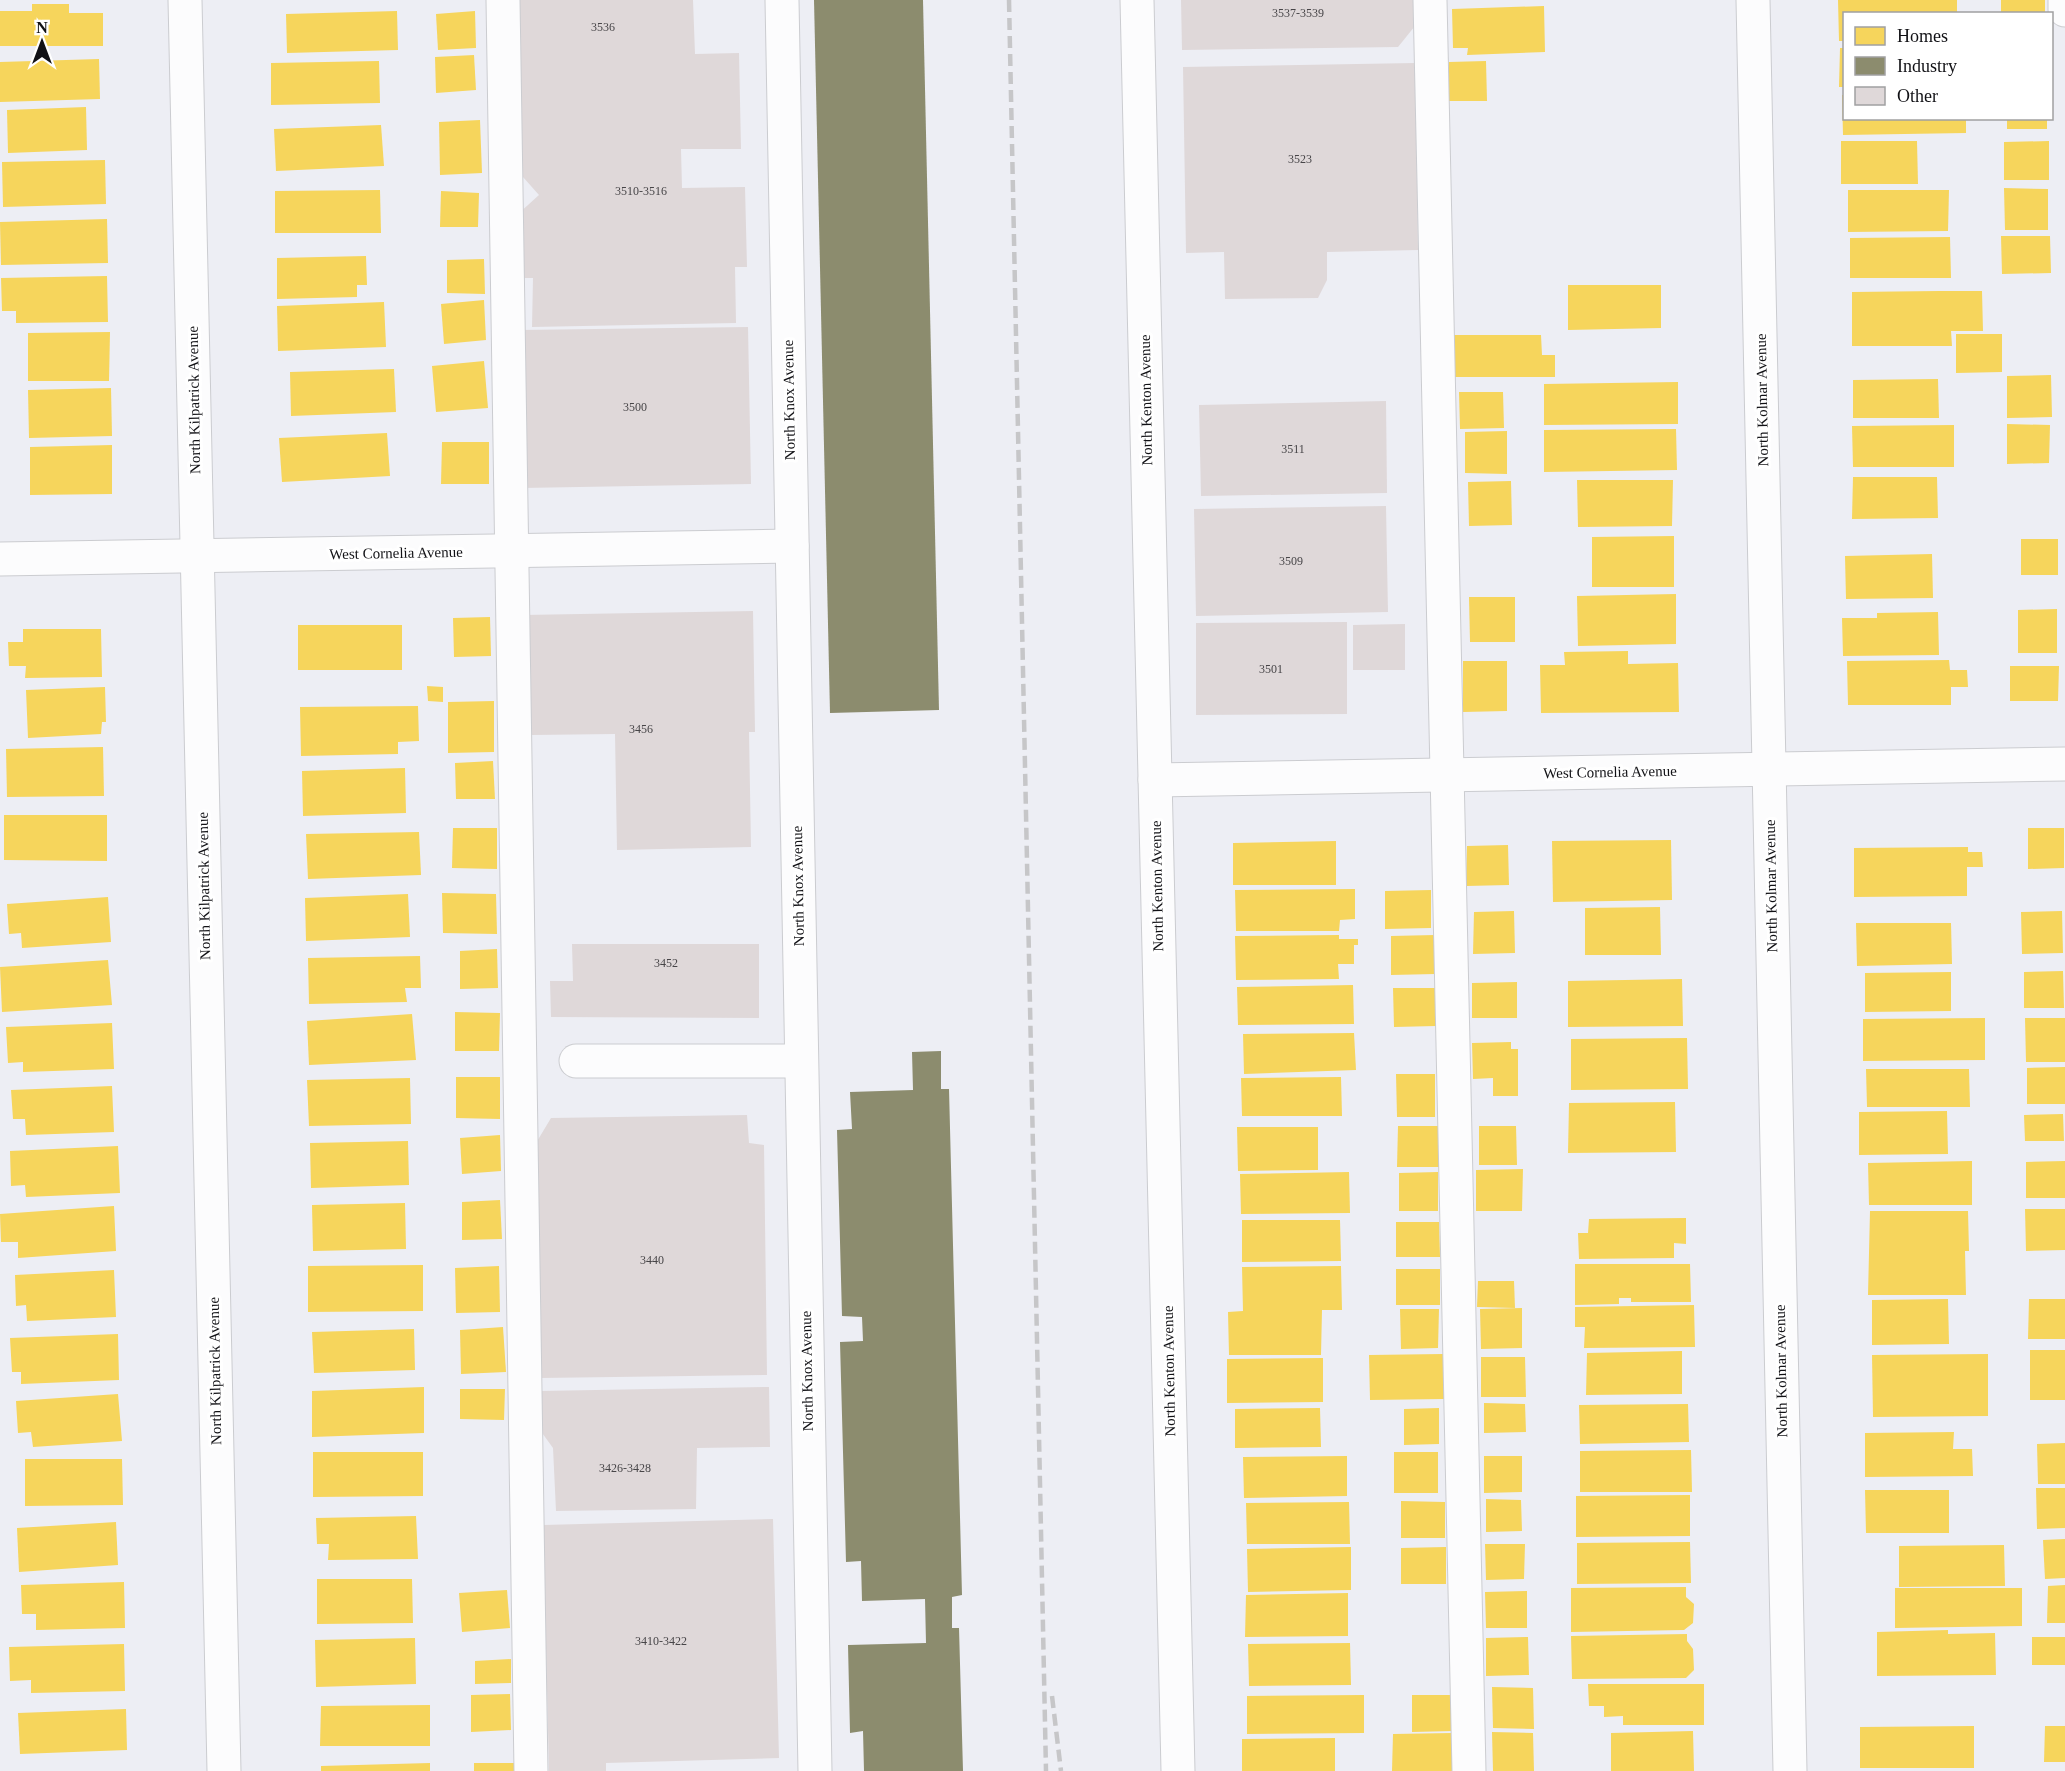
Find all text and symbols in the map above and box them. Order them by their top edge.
house number: 3537-3539 [1272,6,1324,20]
north arrow [12,12,72,72]
legend [1843,12,2053,120]
text: N [36,19,48,36]
house number: 3536 [591,20,615,34]
text: Homes [1897,26,1948,46]
text: Industry [1897,56,1957,76]
text: Other [1897,86,1938,106]
house number: 3523 [1288,152,1312,166]
house number: 3510-3516 [615,184,667,198]
street label: North Kilpatrick Avenue [185,326,203,474]
street label: North Kolmar Avenue [1753,333,1771,467]
street label: North Kenton Avenue [1137,334,1155,466]
street label: North Knox Avenue [780,339,798,460]
house number: 3500 [623,400,647,414]
house number: 3511 [1281,442,1305,456]
street label: West Cornelia Avenue [329,544,463,562]
house number: 3509 [1279,554,1303,568]
house number: 3501 [1259,662,1283,676]
house number: 3456 [629,722,653,736]
street label: West Cornelia Avenue [1543,763,1677,781]
street label: North Kilpatrick Avenue [195,812,213,960]
street label: North Kolmar Avenue [1762,819,1780,953]
street label: North Kenton Avenue [1148,820,1166,952]
street label: North Knox Avenue [789,825,807,946]
house number: 3452 [654,956,678,970]
house number: 3440 [640,1253,664,1267]
street label: North Kilpatrick Avenue [206,1297,224,1445]
street label: North Kolmar Avenue [1772,1304,1790,1438]
street label: North Kenton Avenue [1160,1305,1178,1437]
street label: North Knox Avenue [798,1310,816,1431]
house number: 3426-3428 [599,1461,651,1475]
house number: 3410-3422 [635,1634,687,1648]

